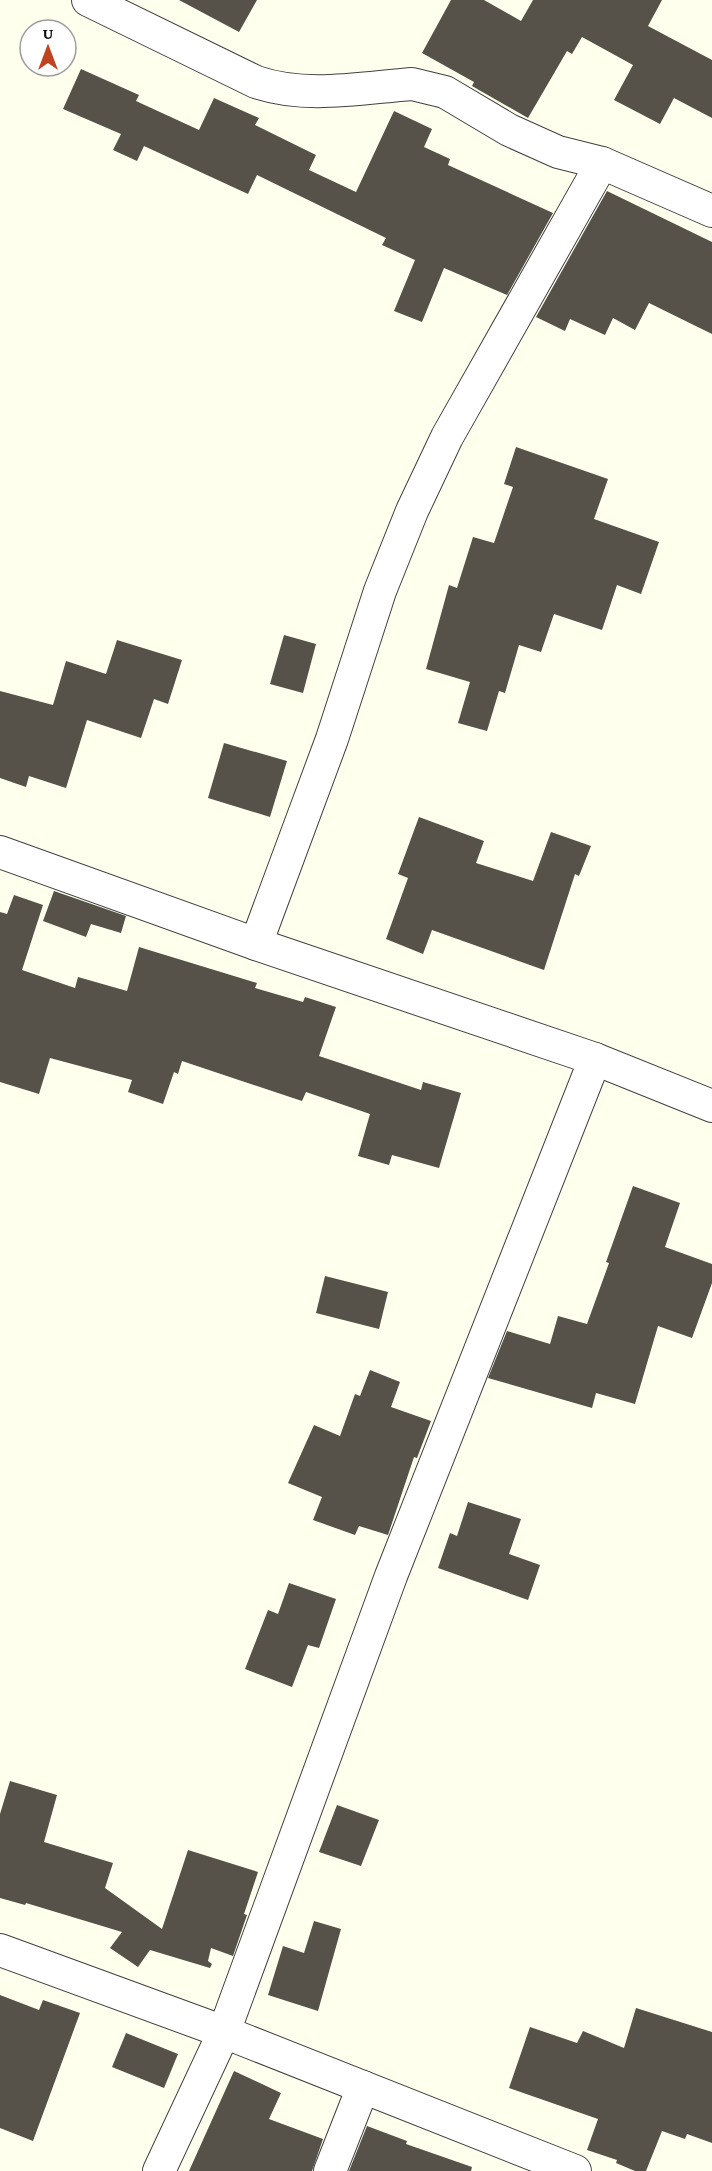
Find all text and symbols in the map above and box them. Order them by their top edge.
north arrow [18,18,78,78]
text: U [43,25,54,42]

